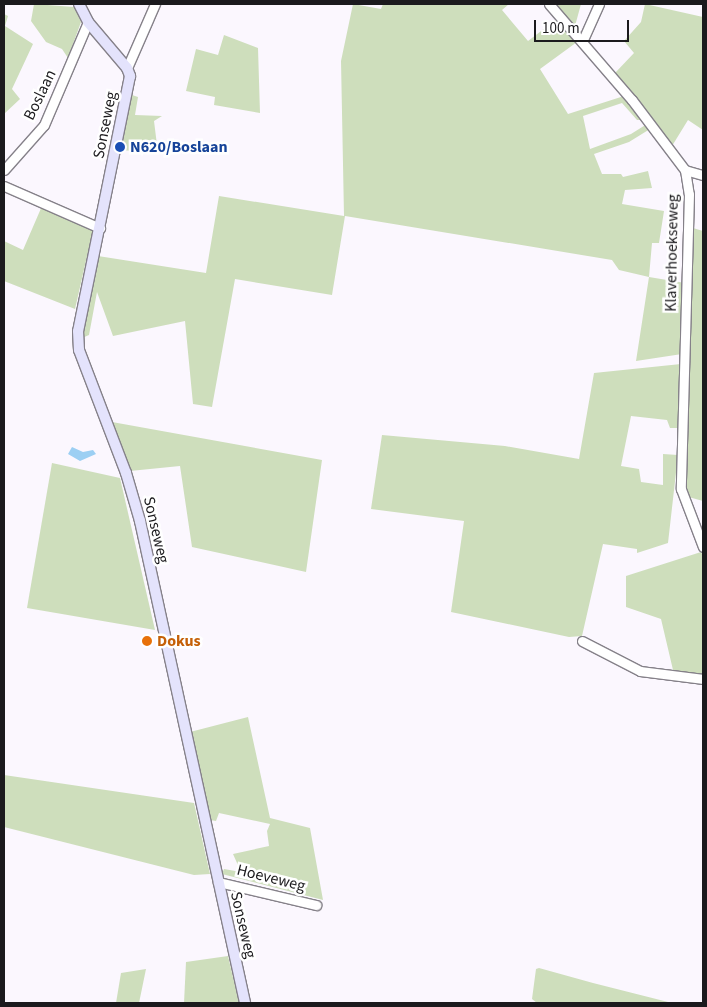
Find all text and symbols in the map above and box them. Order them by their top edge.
scale bar [537,10,632,42]
text: 100 m [542,18,580,39]
street label: Boslaan [20,67,60,123]
street label: Sonseweg [89,90,121,160]
place label: N620/Boslaan [130,137,228,157]
marker: N620/Boslaan [114,141,126,153]
street label: Klaverhoekseweg [661,194,683,312]
street label: Sonseweg [139,495,173,565]
place label: Dokus [157,631,201,651]
marker: Dokus [141,635,153,647]
street label: Hoeveweg [235,860,307,896]
street label: Sonseweg [226,890,260,960]

